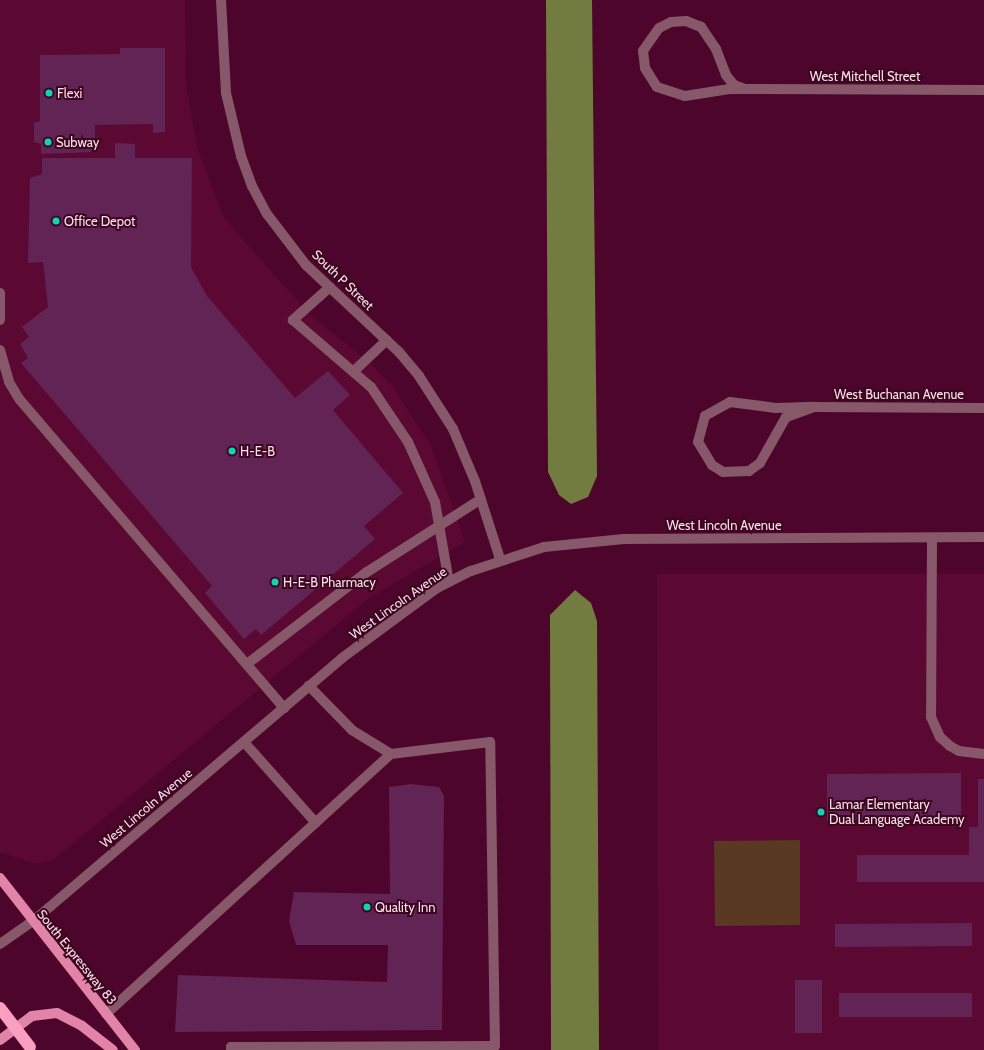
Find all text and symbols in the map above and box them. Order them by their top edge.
street label: West Mitchell Street [810,68,920,84]
place label: Flexi [57,85,82,101]
marker: Flexi [44,88,54,98]
place label: Subway [56,134,99,150]
marker: Subway [43,137,53,147]
place label: Office Depot [64,213,135,229]
marker: Office Depot [51,216,61,226]
street label: South P Street [309,247,377,313]
street label: West Buchanan Avenue [834,386,964,402]
place label: H-E-B [240,443,275,459]
marker: H-E-B [227,446,237,456]
street label: West Lincoln Avenue [666,517,782,533]
street label: West Lincoln Avenue [346,564,450,642]
place label: H-E-B Pharmacy [283,574,376,590]
marker: H-E-B Pharmacy [270,577,280,587]
street label: West Lincoln Avenue [97,765,195,851]
place label: Lamar Elementary Dual Language Academy [829,797,965,828]
marker: Lamar Elementary Dual Language Academy [816,807,826,817]
place label: Quality Inn [375,899,435,915]
marker: Quality Inn [362,902,372,912]
street label: South Expressway 83 [34,906,120,1008]

